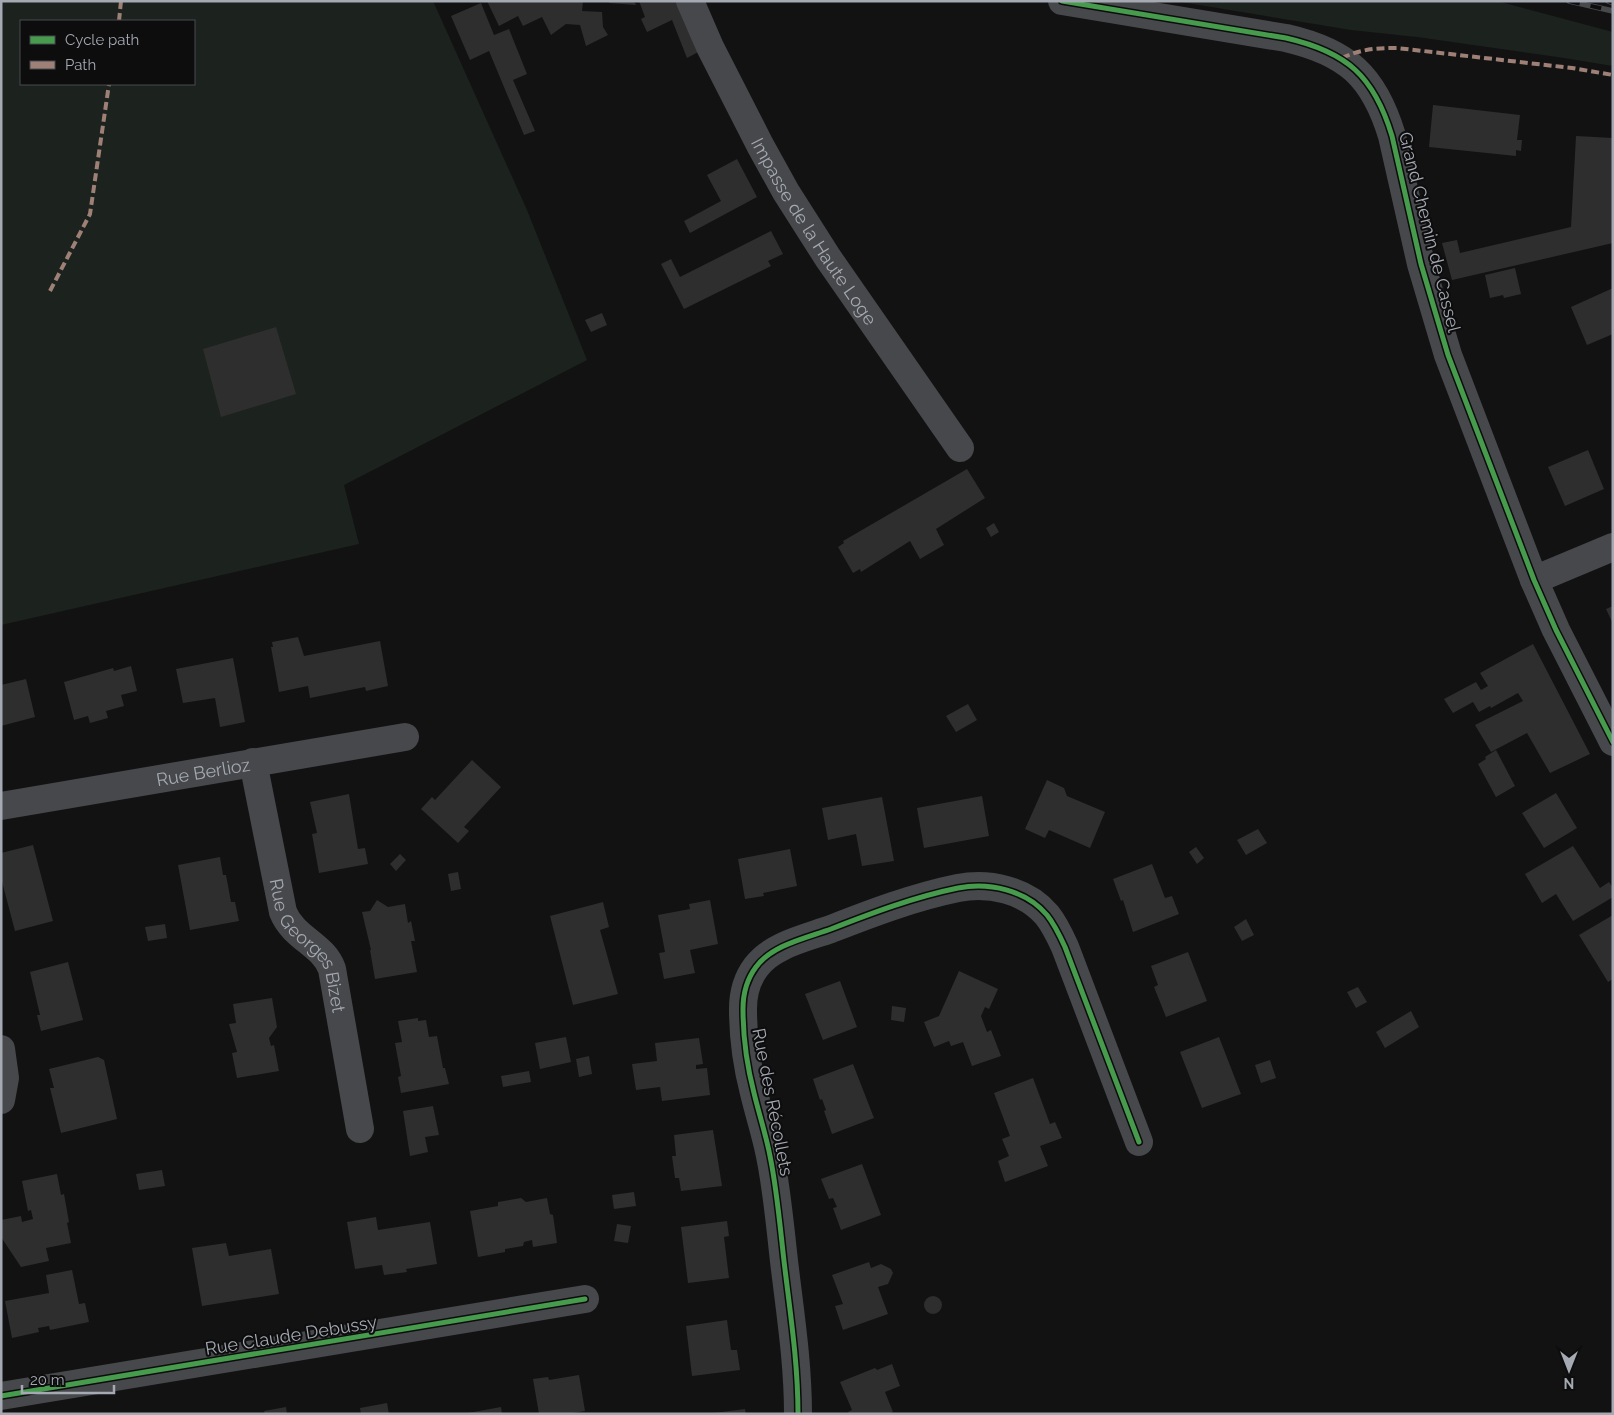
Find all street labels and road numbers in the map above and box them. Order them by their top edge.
street label: Grand Chemin de Cassel [1395,130,1465,334]
street label: Impasse de la Haute Loge [747,134,882,329]
street label: Rue Berlioz [155,753,252,790]
street label: Rue Georges Bizet [266,877,350,1014]
street label: Rue des Récollets [748,1026,798,1178]
street label: Rue Claude Debussy [204,1311,379,1359]

